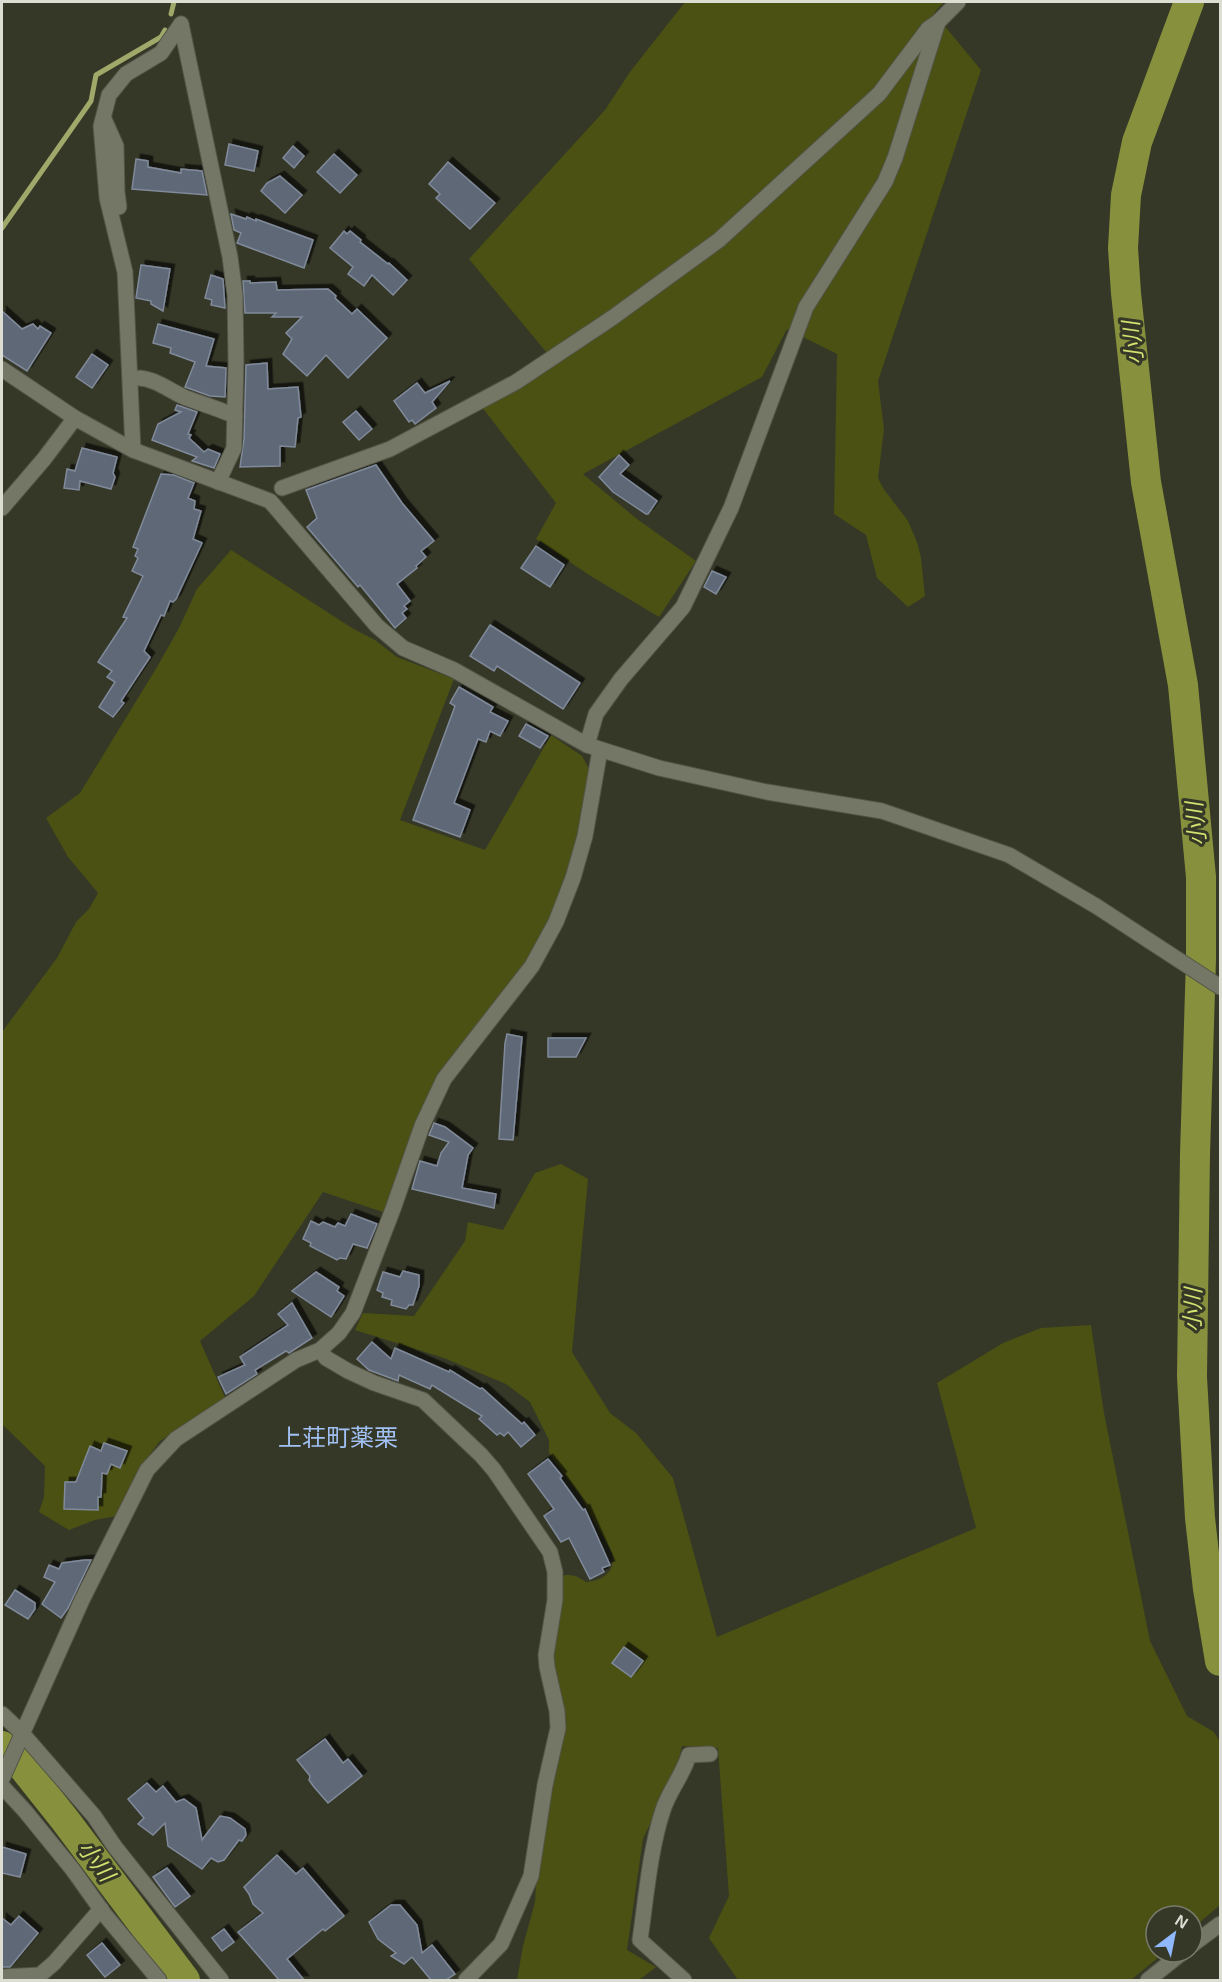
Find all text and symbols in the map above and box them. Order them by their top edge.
water label: 小川 [1118,318,1148,366]
water label: 小川 [1181,799,1210,847]
water label: 小川 [1180,1286,1206,1332]
district label: 上荘町薬栗 [278,1424,398,1451]
water label: 小川 [73,1836,120,1888]
north arrow [1144,1904,1204,1964]
text: N [1172,1911,1191,1932]

